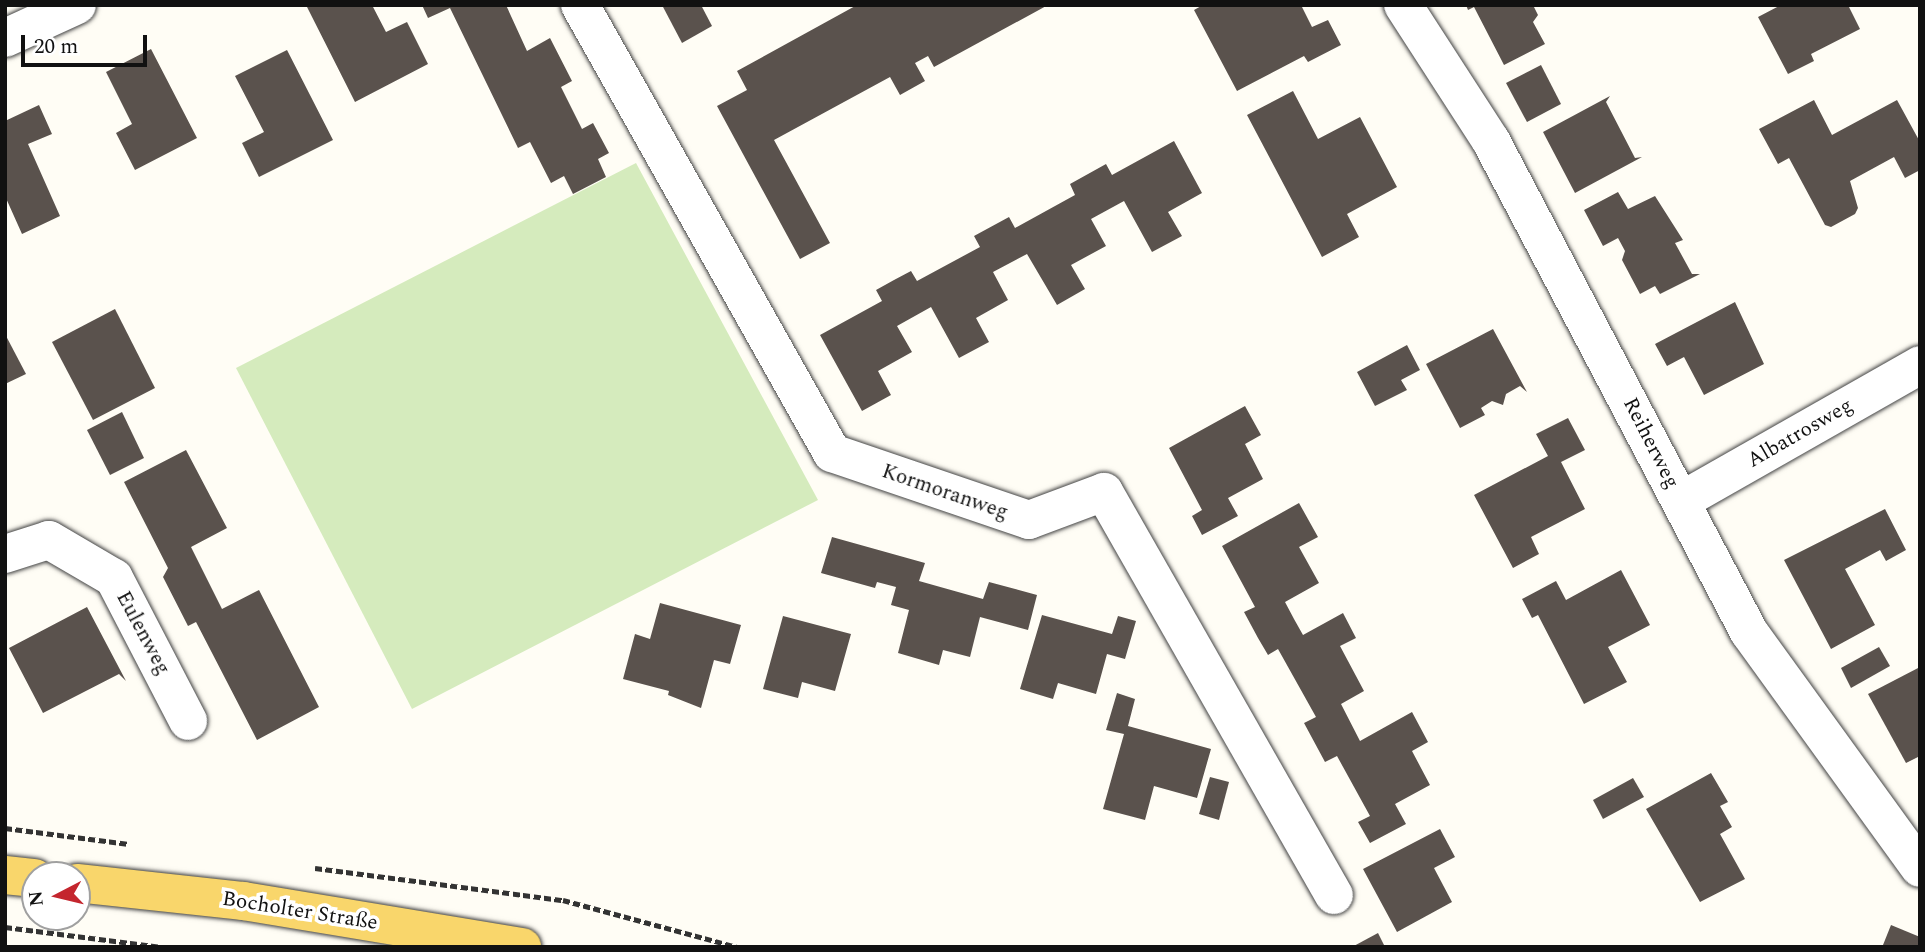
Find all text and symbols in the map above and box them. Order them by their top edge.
scale bar [24,21,150,65]
text: 20 m [34,31,78,63]
street label: Reiherweg [1617,393,1685,493]
street label: Albatrosweg [1743,393,1857,473]
street label: Kormoranweg [878,459,1012,525]
street label: Eulenweg [110,587,176,679]
north arrow [21,861,91,931]
street label: Bocholter Straße [220,886,380,936]
text: N [21,889,52,908]

